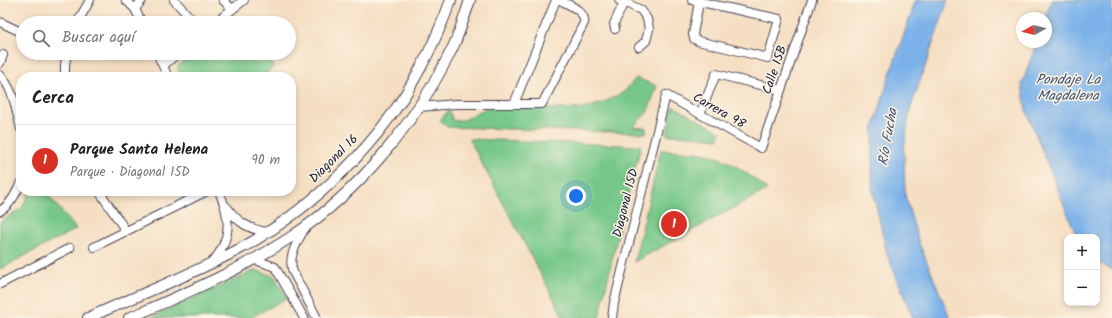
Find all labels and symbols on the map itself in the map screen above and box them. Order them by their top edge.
north arrow [1016,12,1052,48]
street label: Calle 15B [757,43,793,97]
water label: Pondaje La Magdalena [1036,69,1102,107]
street label: Carrera 98 [689,87,750,135]
water label: Río Fucha [872,105,904,167]
street label: Diagonal 16 [305,130,363,188]
street label: Diagonal 15D [607,166,645,240]
your location [566,186,586,206]
pin: 1 [661,209,687,239]

